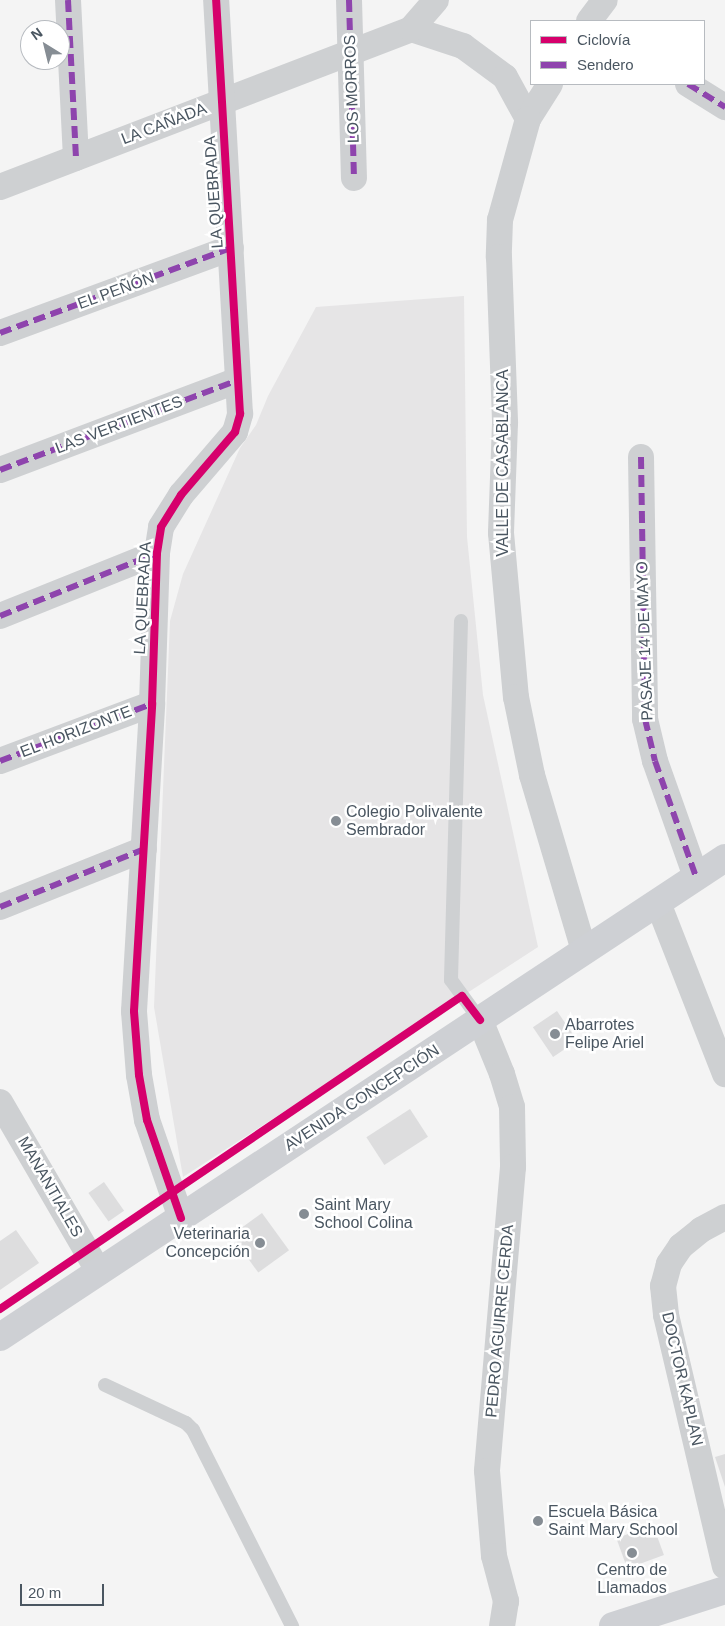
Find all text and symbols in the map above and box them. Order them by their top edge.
north arrow [20,20,70,70]
legend [530,20,705,85]
text: N [28,24,46,43]
text: Ciclovía [577,31,630,48]
street label: LOS MORROS [341,34,363,144]
text: Sendero [577,56,634,73]
street label: LA CAÑADA [118,99,210,149]
street label: LA QUEBRADA [200,135,228,249]
street label: EL PEÑÓN [75,268,157,314]
street label: VALLE DE CASABLANCA [493,369,513,557]
street label: LAS VERTIENTES [53,392,185,458]
street label: LA QUEBRADA [130,541,156,655]
street label: PASAJE 14 DE MAYO [633,561,657,721]
street label: EL HORIZONTE [17,702,135,762]
place label: Colegio Polivalente Sembrador [346,802,483,840]
marker: Colegio Polivalente Sembrador [330,815,342,827]
place label: Abarrotes Felipe Ariel [565,1015,645,1053]
marker: Abarrotes Felipe Ariel [549,1028,561,1040]
street label: AVENIDA CONCEPCIÓN [280,1040,444,1156]
street label: MANANTIALES [13,1133,87,1241]
place label: Saint Mary School Colina [314,1195,413,1233]
marker: Saint Mary School Colina [298,1208,310,1220]
street label: PEDRO AGUIRRE CERDA [482,1223,518,1419]
place label: Veterinaria Concepción [165,1224,250,1262]
marker: Veterinaria Concepción [254,1237,266,1249]
street label: DOCTOR KAPLAN [657,1310,707,1448]
place label: Escuela Básica Saint Mary School [548,1502,678,1540]
marker: Escuela Básica Saint Mary School [532,1515,544,1527]
marker: Centro de Llamados [626,1547,638,1559]
place label: Centro de Llamados [597,1560,667,1598]
scale bar [22,1574,106,1606]
text: 20 m [28,1584,61,1601]

